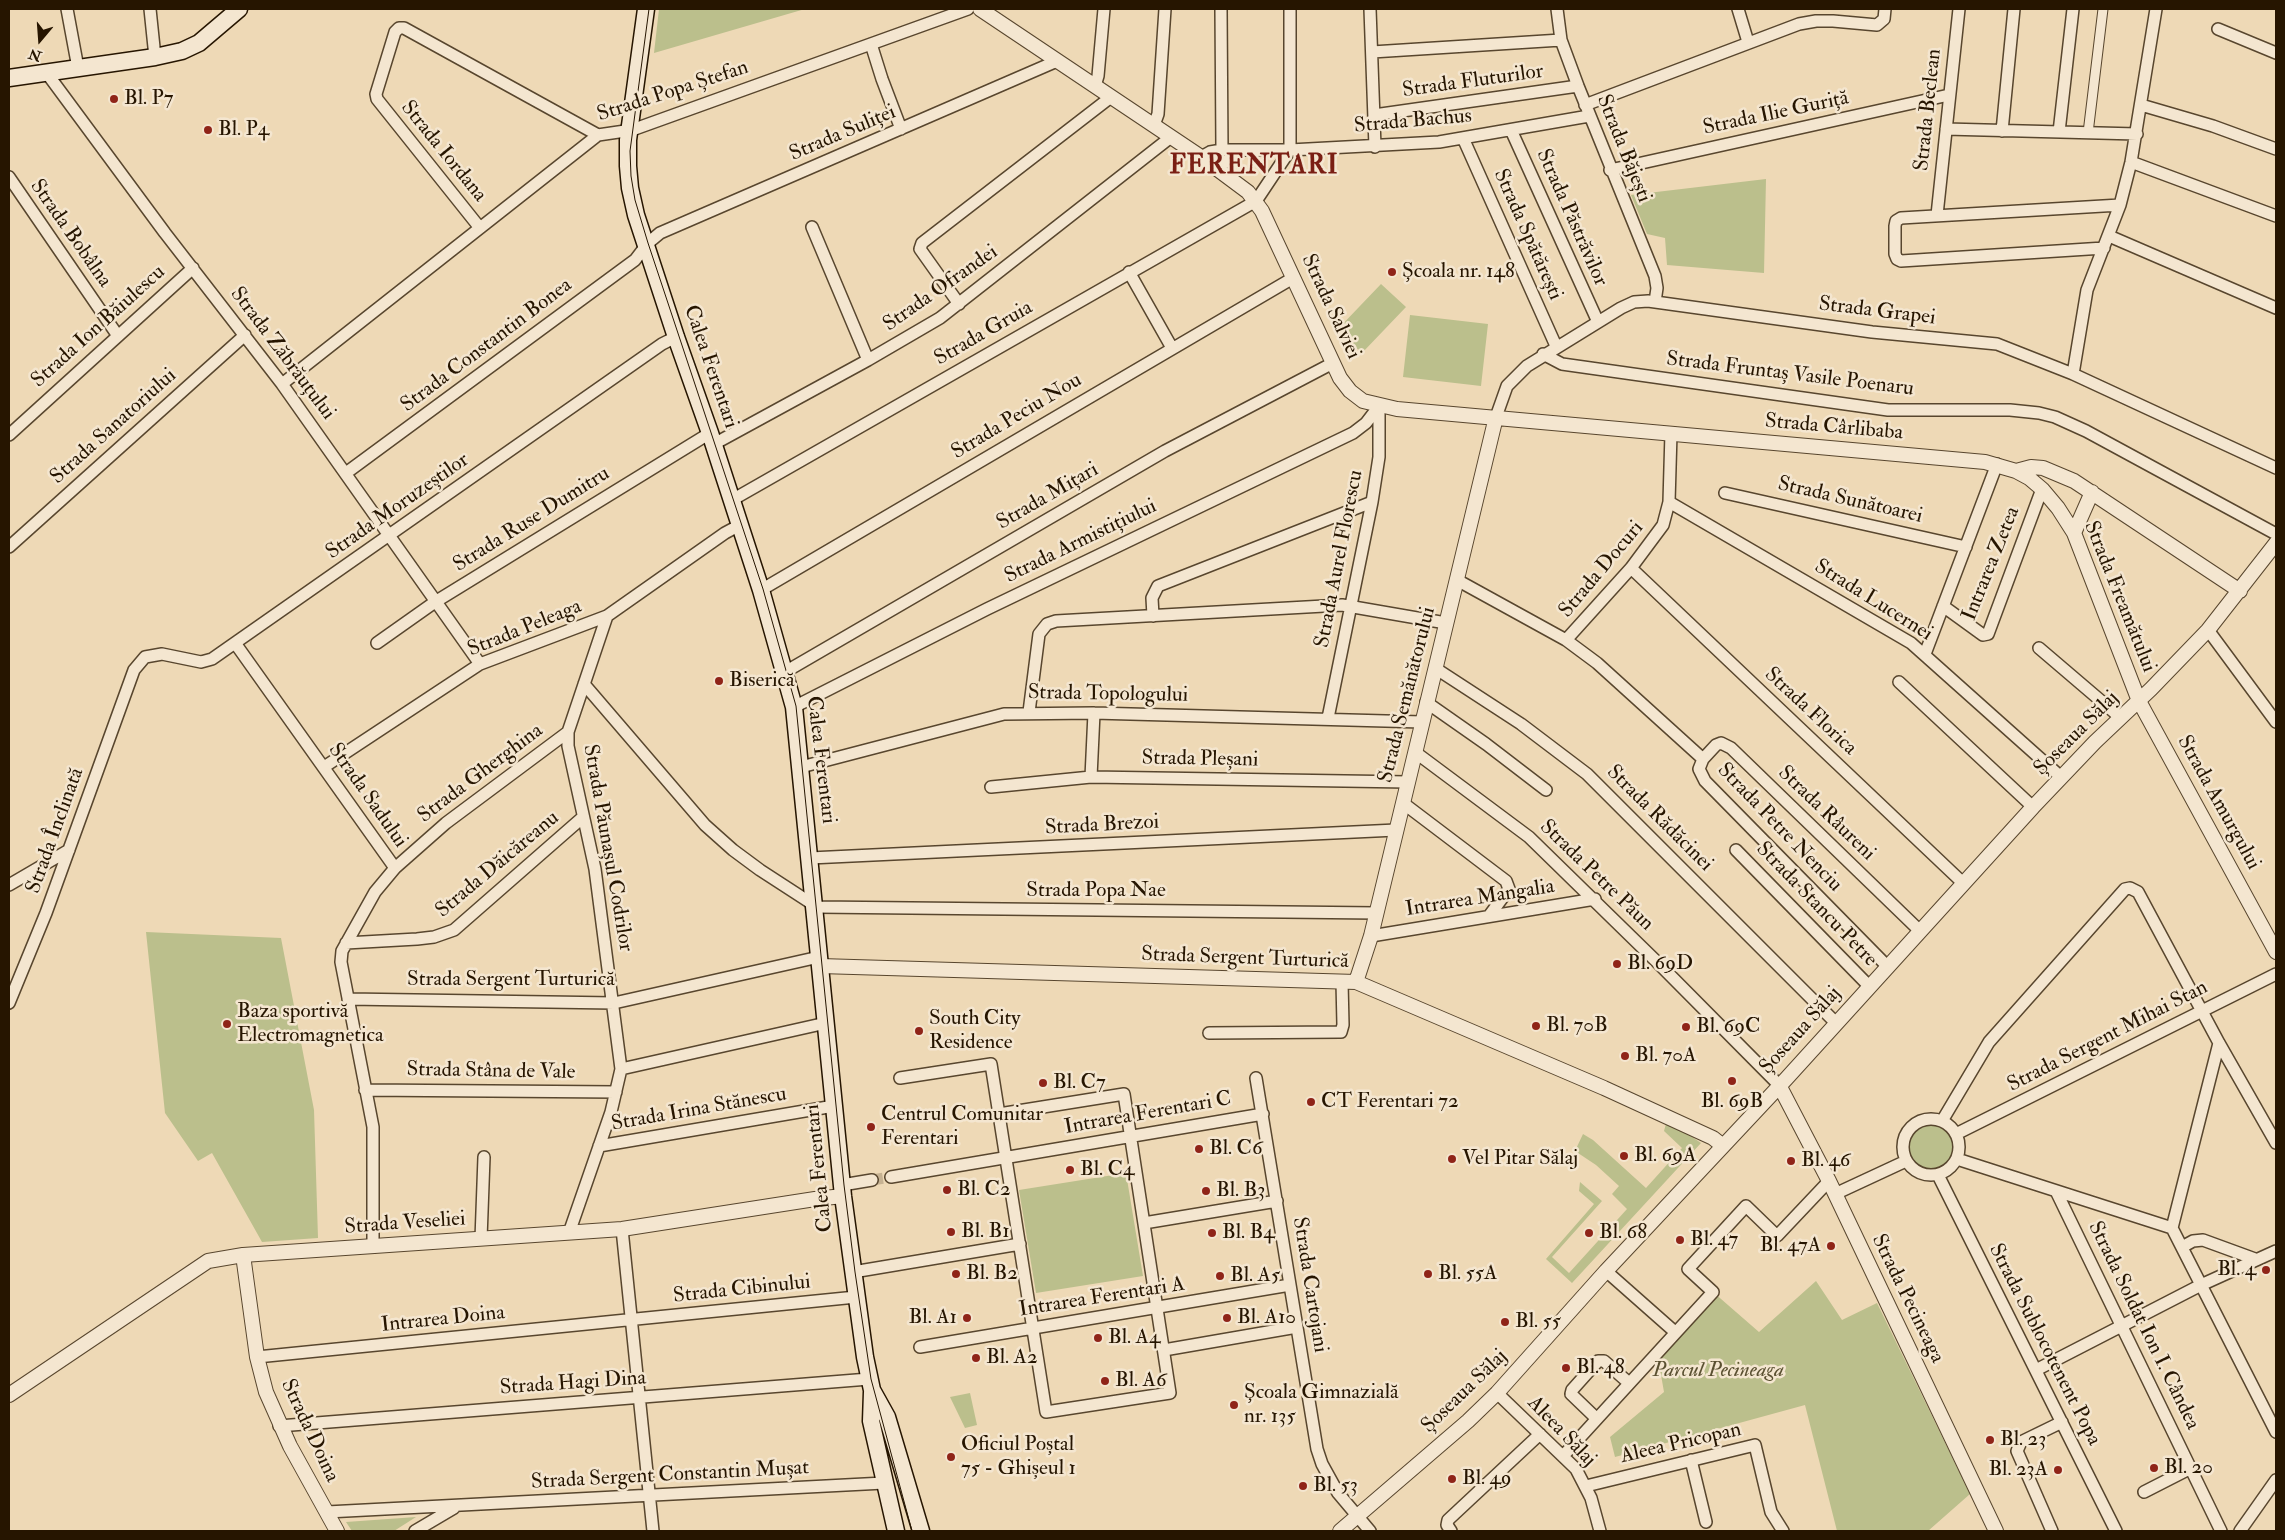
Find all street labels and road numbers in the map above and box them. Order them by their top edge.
street label: Strada Beclean [1910,48,1948,172]
street label: Strada Popa Ștefan [594,56,752,128]
street label: Strada Fluturilor [1401,60,1545,104]
street label: Strada Ilie Guriță [1701,86,1851,142]
street label: Strada Băjești [1590,91,1656,207]
street label: Strada Iordana [395,96,491,208]
street label: Strada Suliței [786,100,900,168]
street label: Strada Bachus [1353,104,1473,140]
street label: Strada Păstrăvilor [1530,146,1612,290]
street label: Strada Spătărești [1487,166,1567,304]
street label: Strada Bobâlna [24,175,116,293]
street label: Strada Ofrandei [879,240,1003,338]
street label: Strada Salviei [1295,251,1365,363]
street label: Strada Ion Băiulescu [27,260,171,394]
street label: Strada Constantin Bonea [396,273,578,419]
street label: Strada Zăbrăuțului [224,283,340,425]
street label: Strada Grapei [1817,292,1937,332]
street label: Strada Gruia [931,296,1037,372]
street label: Calea Ferentari [677,302,743,432]
street label: Strada Fruntaș Vasile Poenaru [1665,347,1915,403]
street label: Strada Sanatoriului [46,364,182,490]
street label: Strada Peciu Nou [947,368,1087,466]
street label: Strada Cârlibaba [1764,409,1904,447]
street label: Strada Moruzeștilor [322,448,474,566]
street label: Strada Mițari [993,458,1103,536]
street label: Strada Ruse Dumitru [449,462,615,578]
street label: Strada Aurel Florescu [1310,468,1370,650]
street label: Strada Sunătoarei [1775,472,1925,530]
street label: Strada Armistițiului [1001,494,1161,590]
street label: Intrarea Zetea [1958,503,2026,625]
street label: Strada Docuri [1554,517,1650,623]
street label: Strada Freamătului [2077,518,2161,676]
street label: Strada Lucernei [1809,555,1937,647]
street label: Strada Peleaga [464,595,586,663]
street label: Strada Semănătorului [1374,604,1442,786]
street label: Strada Florica [1759,663,1861,761]
street label: Strada Topologului [1028,681,1188,709]
street label: Șoseaua Sălaj [2029,686,2125,782]
street label: Calea Ferentari [800,695,840,825]
street label: Strada Gherghina [414,719,548,829]
street label: Strada Amurgului [2171,731,2265,875]
street label: Strada Sadului [322,739,412,853]
street label: Strada Păunașul Codrilor [576,742,638,954]
street label: Strada Pleșani [1141,746,1259,774]
street label: Strada Petre Nenciu [1711,758,1847,898]
street label: Strada Rădăcinei [1601,761,1717,877]
street label: Strada Râureni [1772,761,1880,867]
street label: Strada Înclinată [22,765,90,897]
street label: Strada Dăicăreanu [431,806,565,924]
street label: Strada Brezoi [1044,810,1160,842]
street label: Strada Petre Păun [1534,815,1658,937]
street label: Strada Stancu Petre [1750,837,1882,973]
street label: Intrarea Mangalia [1404,875,1556,923]
street label: Strada Popa Nae [1026,878,1166,904]
street label: Strada Sergent Turturică [1141,943,1349,975]
street label: Strada Sergent Turturică [407,967,615,993]
street label: Strada Sergent Mihai Stan [2004,976,2212,1098]
street label: Șoseaua Sălaj [1755,982,1847,1080]
street label: Strada Stâna de Vale [406,1058,576,1086]
street label: Strada Irina Stănescu [609,1082,789,1138]
street label: Intrarea Ferentari C [1062,1087,1234,1141]
street label: Calea Ferentari [801,1103,839,1233]
street label: Strada Veseliei [344,1207,466,1241]
street label: Strada Cartojani [1286,1215,1332,1355]
street label: Strada Soldat Ion I. Cândea [2082,1218,2204,1434]
street label: Strada Pecineaga [1865,1231,1949,1367]
street label: Strada Sublocotenent Popa [1982,1240,2106,1450]
street label: Strada Cibinului [672,1270,812,1310]
street label: Intrarea Ferentari A [1017,1272,1187,1324]
street label: Intrarea Doina [380,1301,506,1339]
street label: Șoseaua Sălaj [1417,1345,1513,1439]
street label: Strada Hagi Dina [499,1366,647,1402]
street label: Strada Doina [274,1376,344,1486]
street label: Aleea Sălaj [1521,1391,1601,1473]
street label: Aleea Pricopan [1618,1418,1744,1470]
street label: Strada Sergent Constantin Mușat [530,1456,810,1496]

